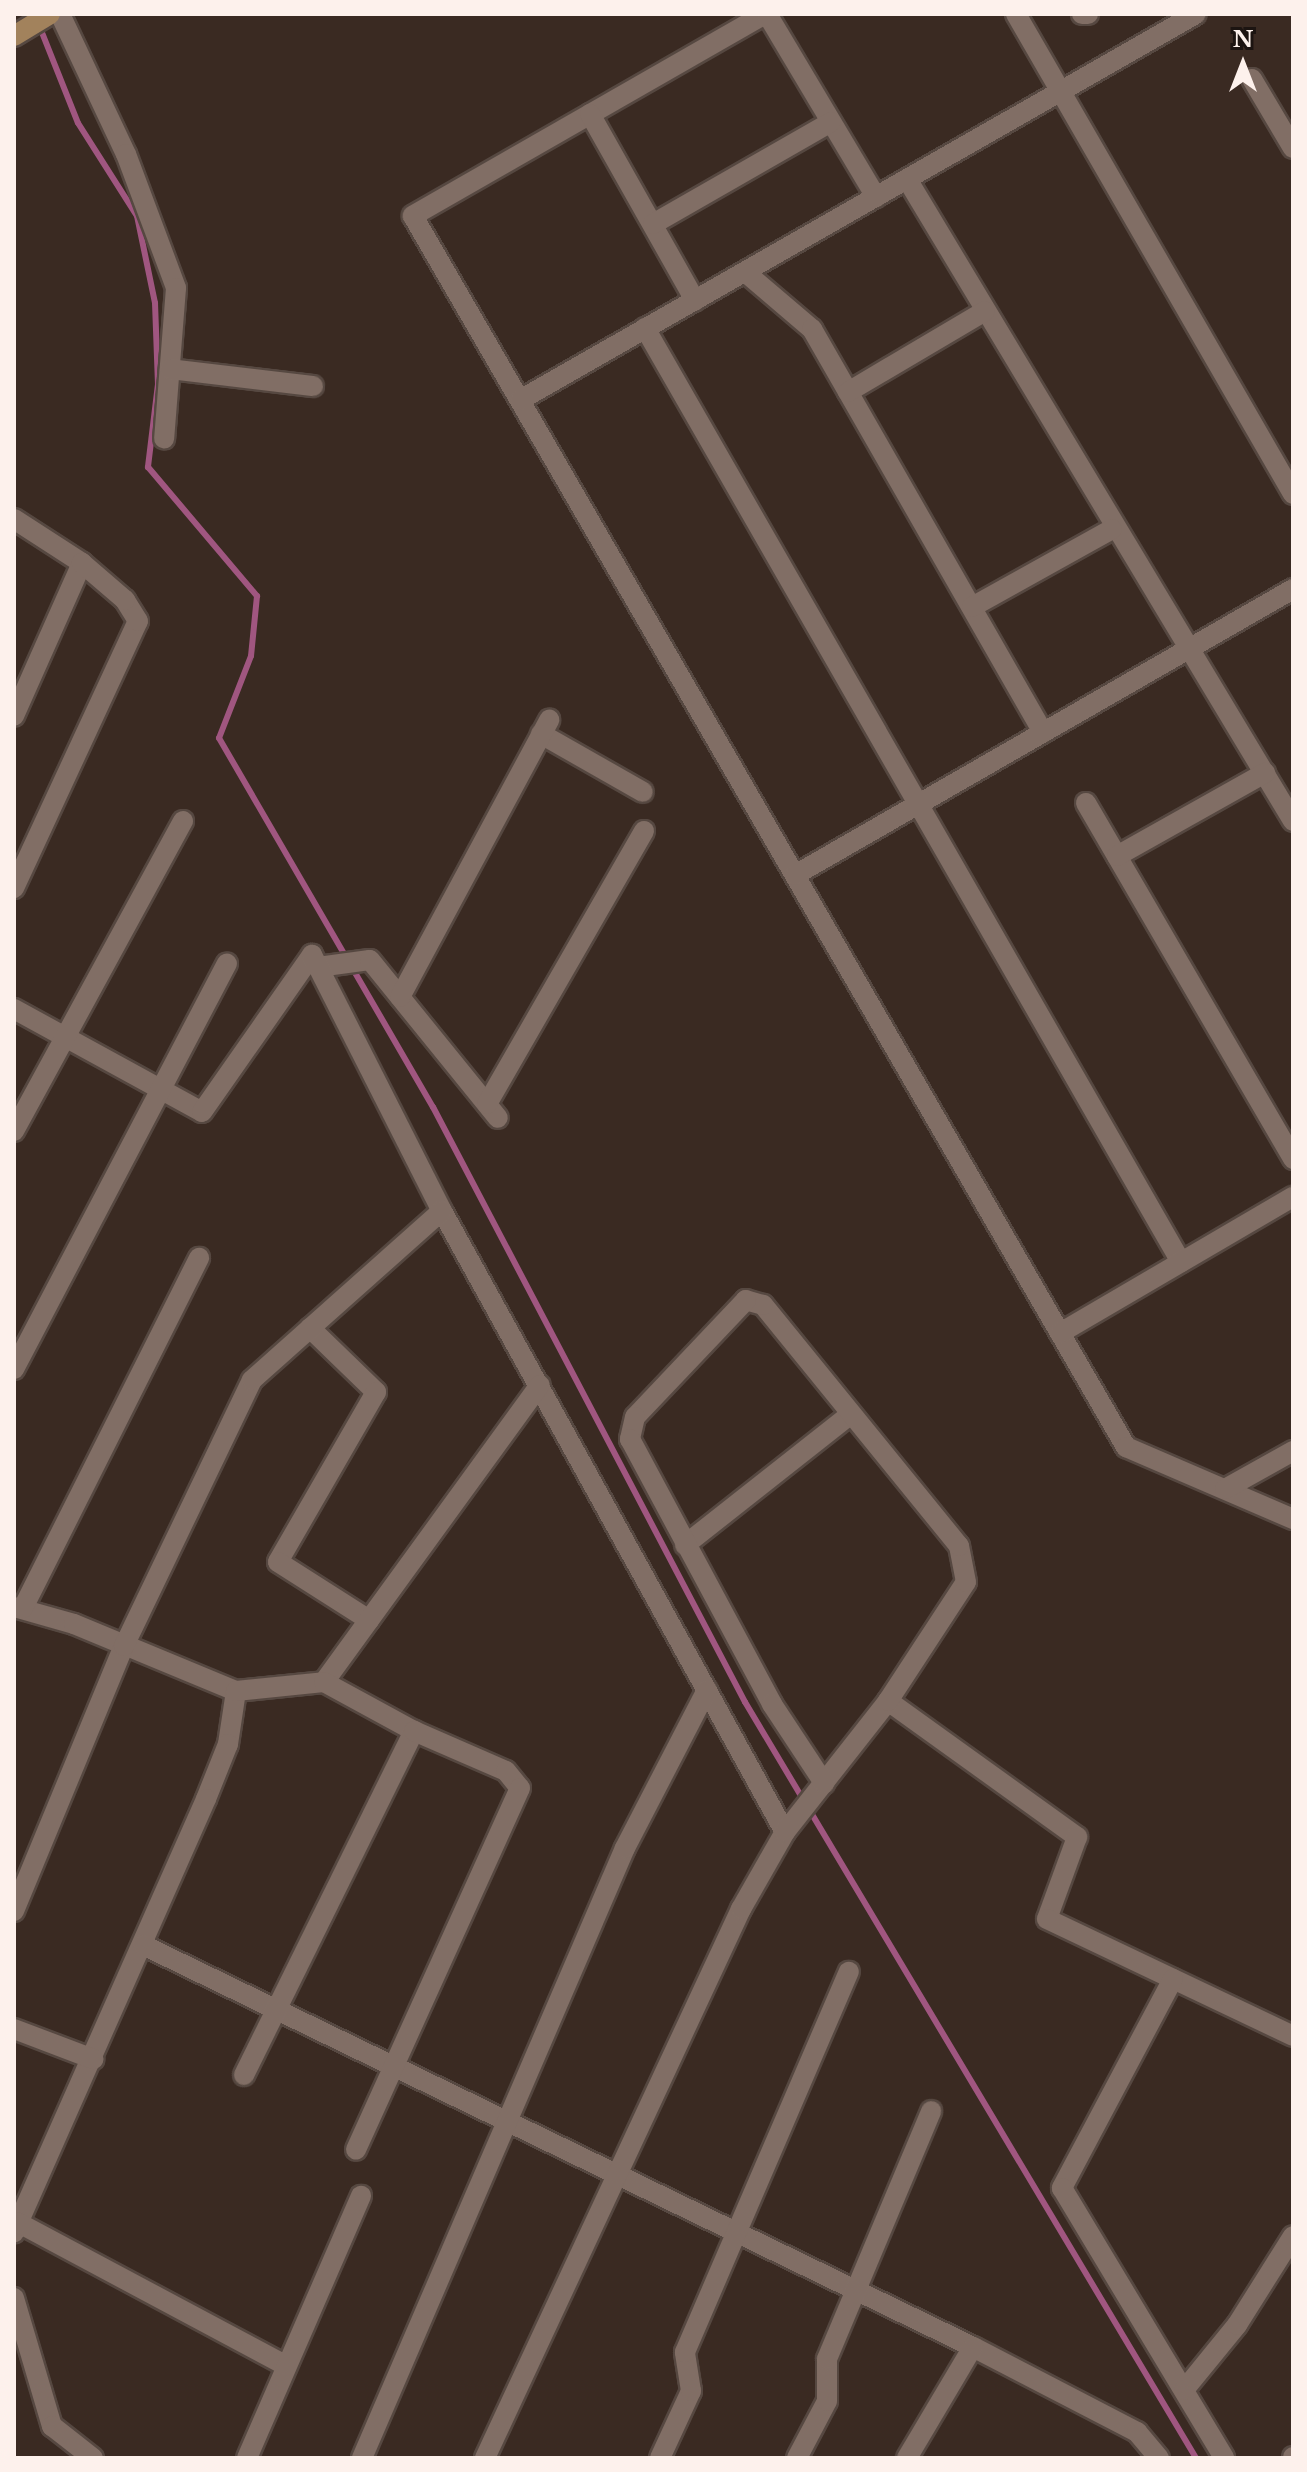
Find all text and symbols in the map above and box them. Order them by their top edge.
north arrow [1203,24,1283,104]
text: N [1233,26,1253,53]

